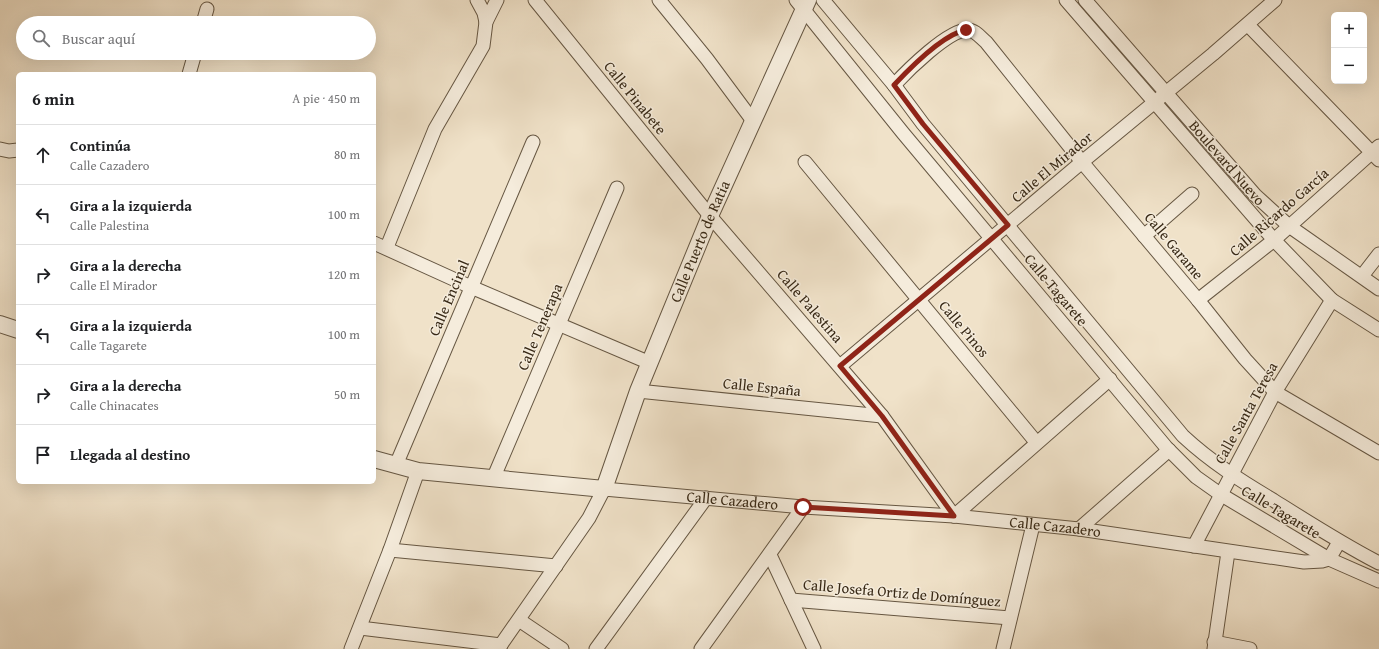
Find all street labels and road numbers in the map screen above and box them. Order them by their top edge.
street label: Calle Pinabete [599,57,672,139]
street label: Boulevard Nuevo [1184,115,1271,210]
street label: Calle El Mirador [1006,126,1097,207]
street label: Calle Ricardo García [1224,163,1333,261]
street label: Calle Puerto de Ratia [665,177,735,306]
street label: Calle Garame [1140,207,1209,284]
street label: Calle Tagarete [1020,249,1093,330]
street label: Calle Encinal [423,257,474,339]
street label: Calle Palestina [772,264,848,347]
street label: Calle Tenerapa [512,280,567,374]
street label: Calle Pinos [934,296,994,362]
street label: Calle Santa Teresa [1209,358,1282,467]
street label: Calle España [722,372,802,401]
street label: Calle Tagarete [1238,480,1325,543]
street label: Calle Cazadero [686,486,779,515]
street label: Calle Cazadero [1009,511,1103,542]
street label: Calle Josefa Ortiz de Domínguez [802,573,1002,612]

